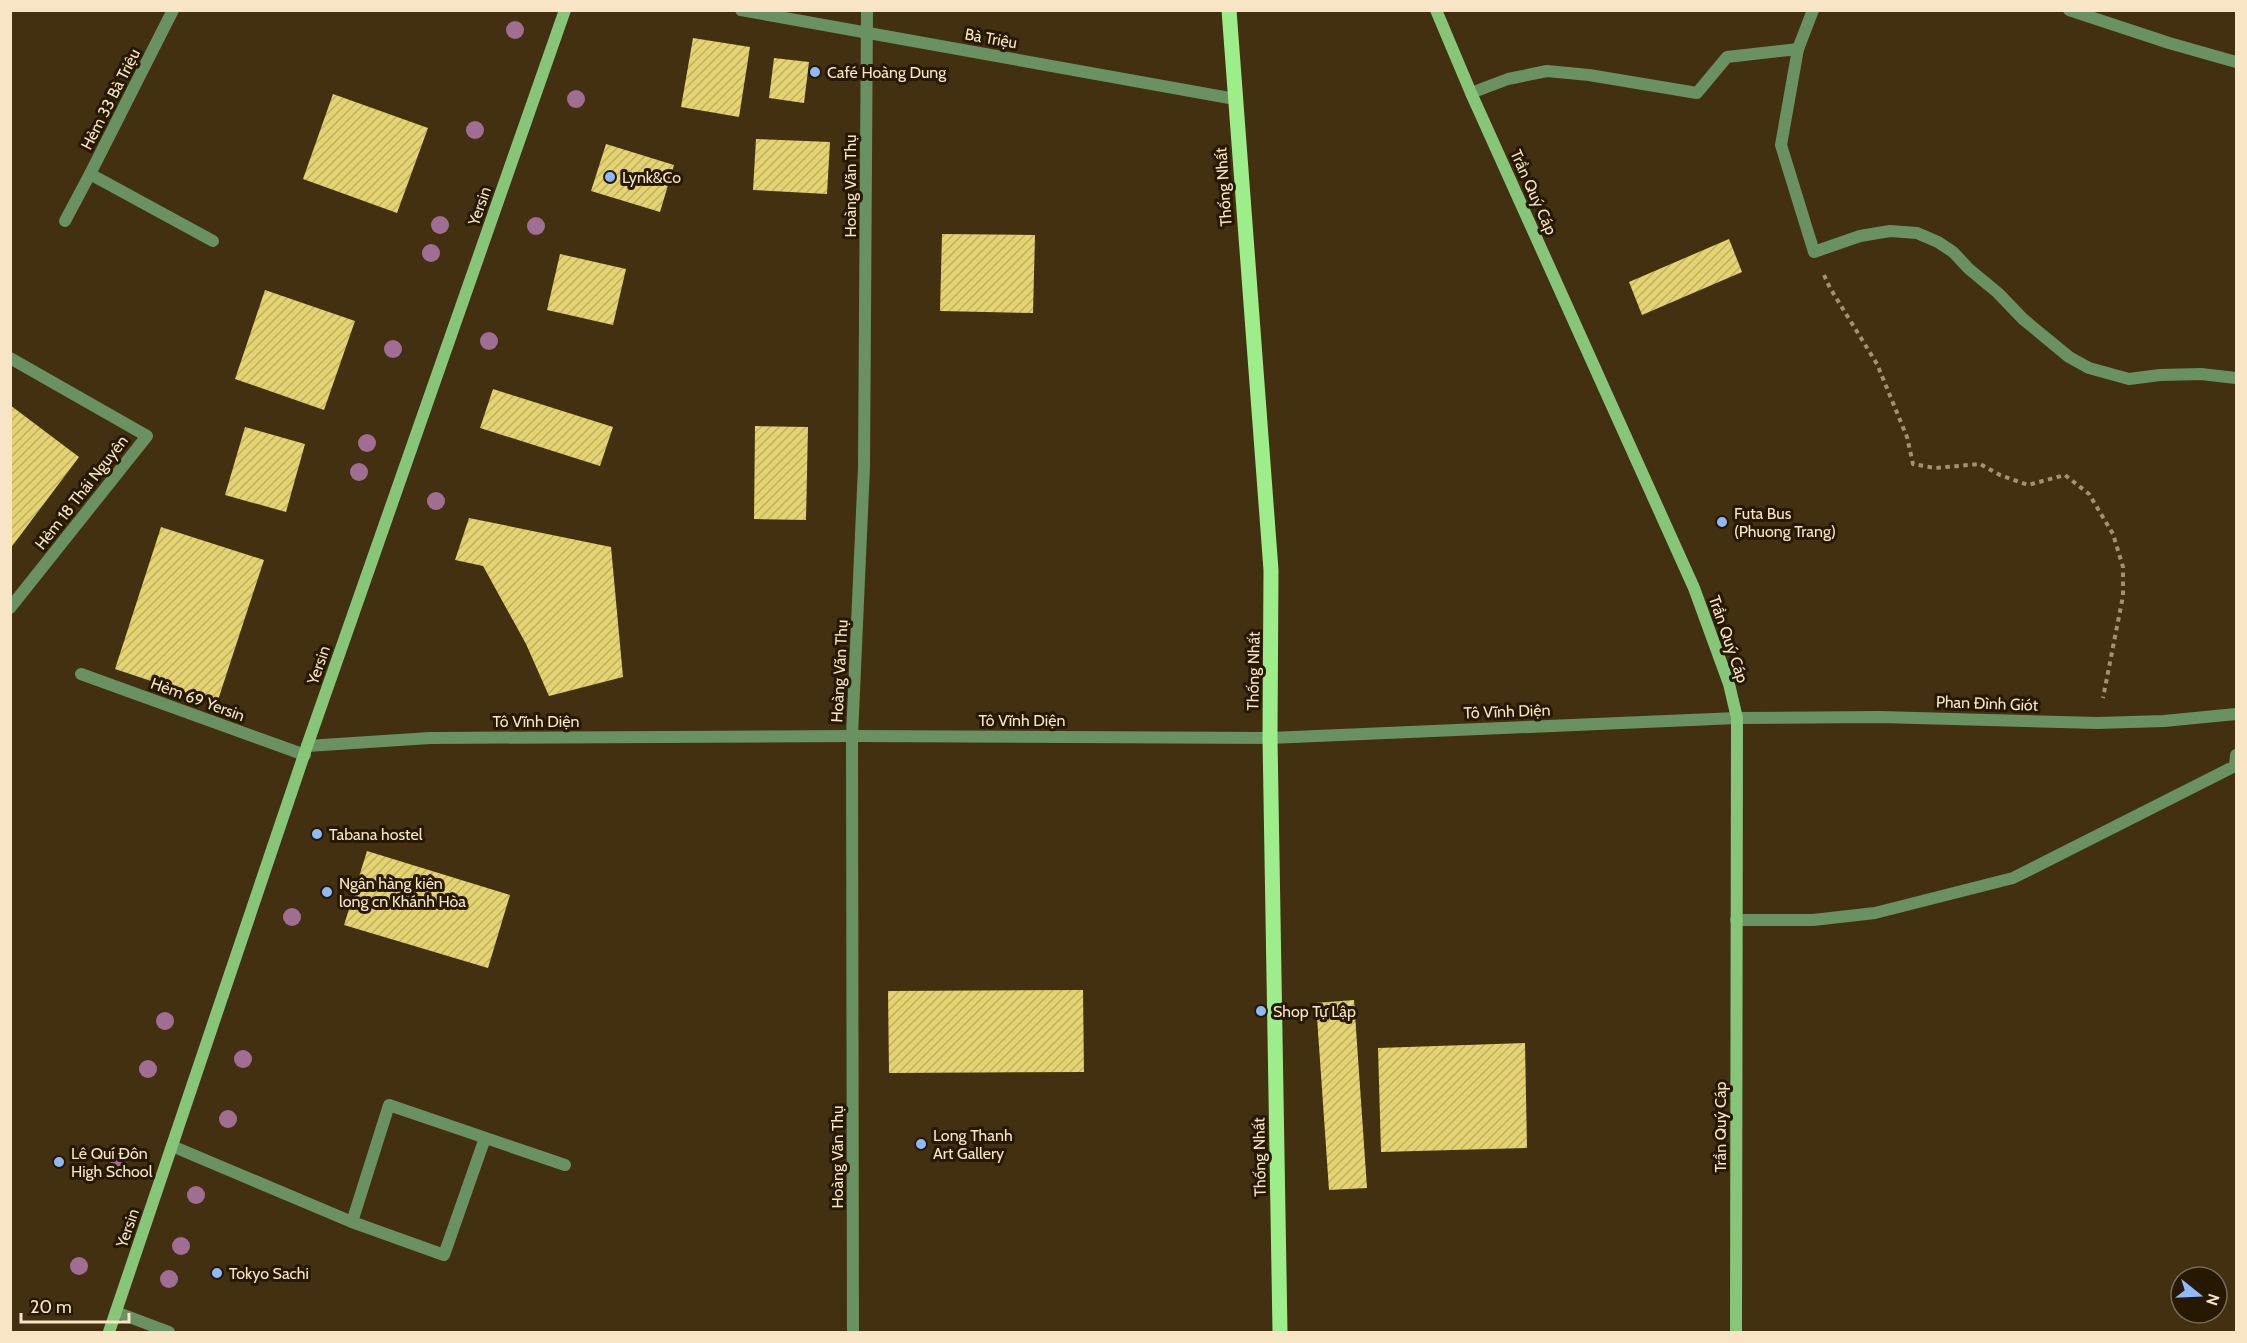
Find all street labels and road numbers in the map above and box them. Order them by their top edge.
street label: Bà Triệu [963,25,1019,52]
street label: Hẻm 33 Bà Triệu [77,46,144,153]
street label: Hoàng Văn Thụ [841,135,860,237]
street label: Thống Nhất [1211,146,1236,227]
street label: Trần Quý Cáp [1506,147,1561,238]
street label: Yersin [464,184,495,229]
street label: Hẻm 18 Thái Nguyên [31,431,132,553]
street label: Trần Quý Cáp [1705,593,1752,685]
street label: Hoàng Văn Thụ [827,619,852,723]
street label: Thống Nhất [1243,631,1264,711]
street label: Yersin [303,643,334,688]
street label: Hẻm 69 Yersin [148,674,247,725]
street label: Phan Đình Giót [1935,692,2039,715]
street label: Tô Vĩnh Diện [1463,700,1551,723]
street label: Tô Vĩnh Diện [979,711,1065,730]
street label: Tô Vĩnh Diện [493,712,579,731]
street label: Trần Quý Cáp [1711,1081,1730,1173]
street label: Hoàng Văn Thụ [828,1106,847,1208]
street label: Thống Nhất [1249,1117,1270,1197]
street label: Yersin [112,1206,143,1251]

